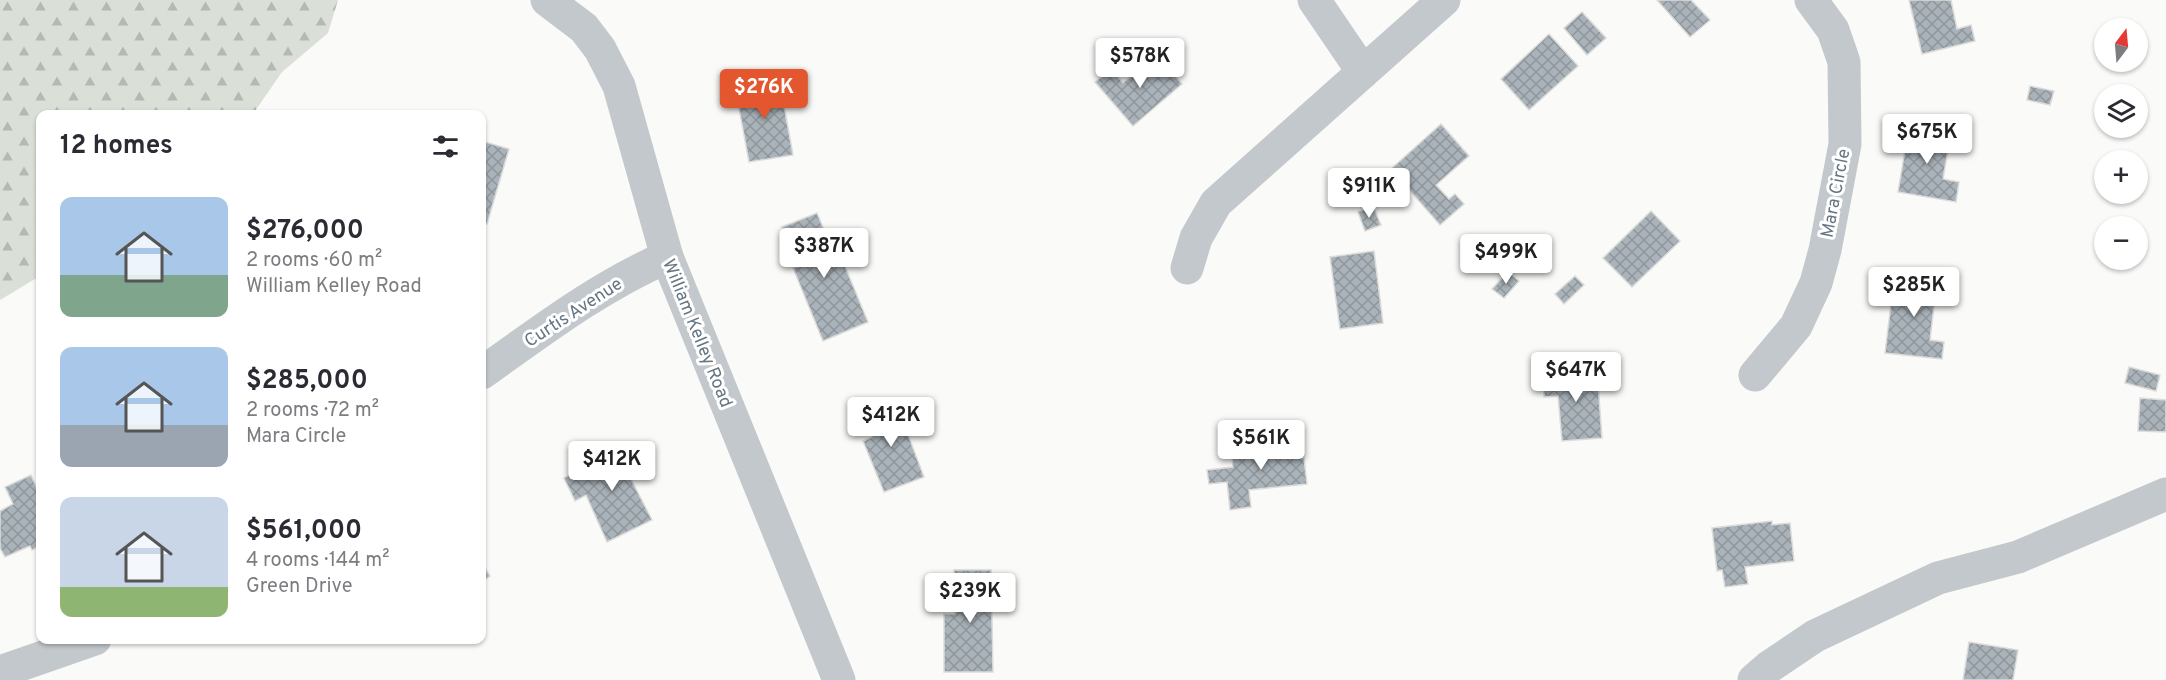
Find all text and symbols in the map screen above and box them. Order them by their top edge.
north arrow [2094,18,2148,72]
map controls [2094,18,2148,270]
pin: $578K [1098,38,1182,89]
text: $578K [1109,44,1171,70]
pin: $276K [722,69,806,120]
text: $276K [734,75,794,101]
button: layers [2094,84,2148,138]
pin: $675K [1885,114,1969,165]
text: $675K [1896,120,1958,146]
text: 12 homes [60,130,173,163]
icon: filters [429,130,462,163]
street label: Mara Circle [1817,147,1856,240]
button: + [2094,150,2148,204]
pin: $911K [1327,168,1411,219]
text: $911K [1342,174,1396,200]
text: $276,000 [246,215,364,248]
button: − [2094,216,2148,270]
icon: home [108,221,180,293]
pin: $387K [782,228,866,279]
text: $387K [793,234,855,260]
pin: $499K [1464,234,1548,285]
text: $499K [1474,240,1538,266]
text: 2 rooms · 60 m² [246,248,382,274]
street label: William Kelley Road [656,256,737,411]
pin: $285K [1872,267,1956,318]
street label: Curtis Avenue [520,273,627,353]
text: $285K [1882,273,1946,299]
text: William Kelley Road [246,274,422,300]
pin: $647K [1534,352,1618,403]
text: $647K [1545,358,1607,384]
text: $285,000 [246,365,368,398]
icon: home [108,371,180,443]
pin: $412K [849,397,933,448]
text: 2 rooms · 72 m² [246,398,379,424]
text: $412K [861,403,921,429]
pin: $561K [1219,420,1303,471]
text: Mara Circle [246,424,346,450]
text: $561K [1232,426,1290,452]
pin: $412K [570,441,654,492]
text: $412K [582,447,642,473]
text: $561,000 [246,515,362,548]
icon: home [108,521,180,593]
text: 4 rooms · 144 m² [246,548,389,574]
pin: $239K [928,573,1012,624]
text: Green Drive [246,574,352,600]
text: $239K [939,579,1001,605]

